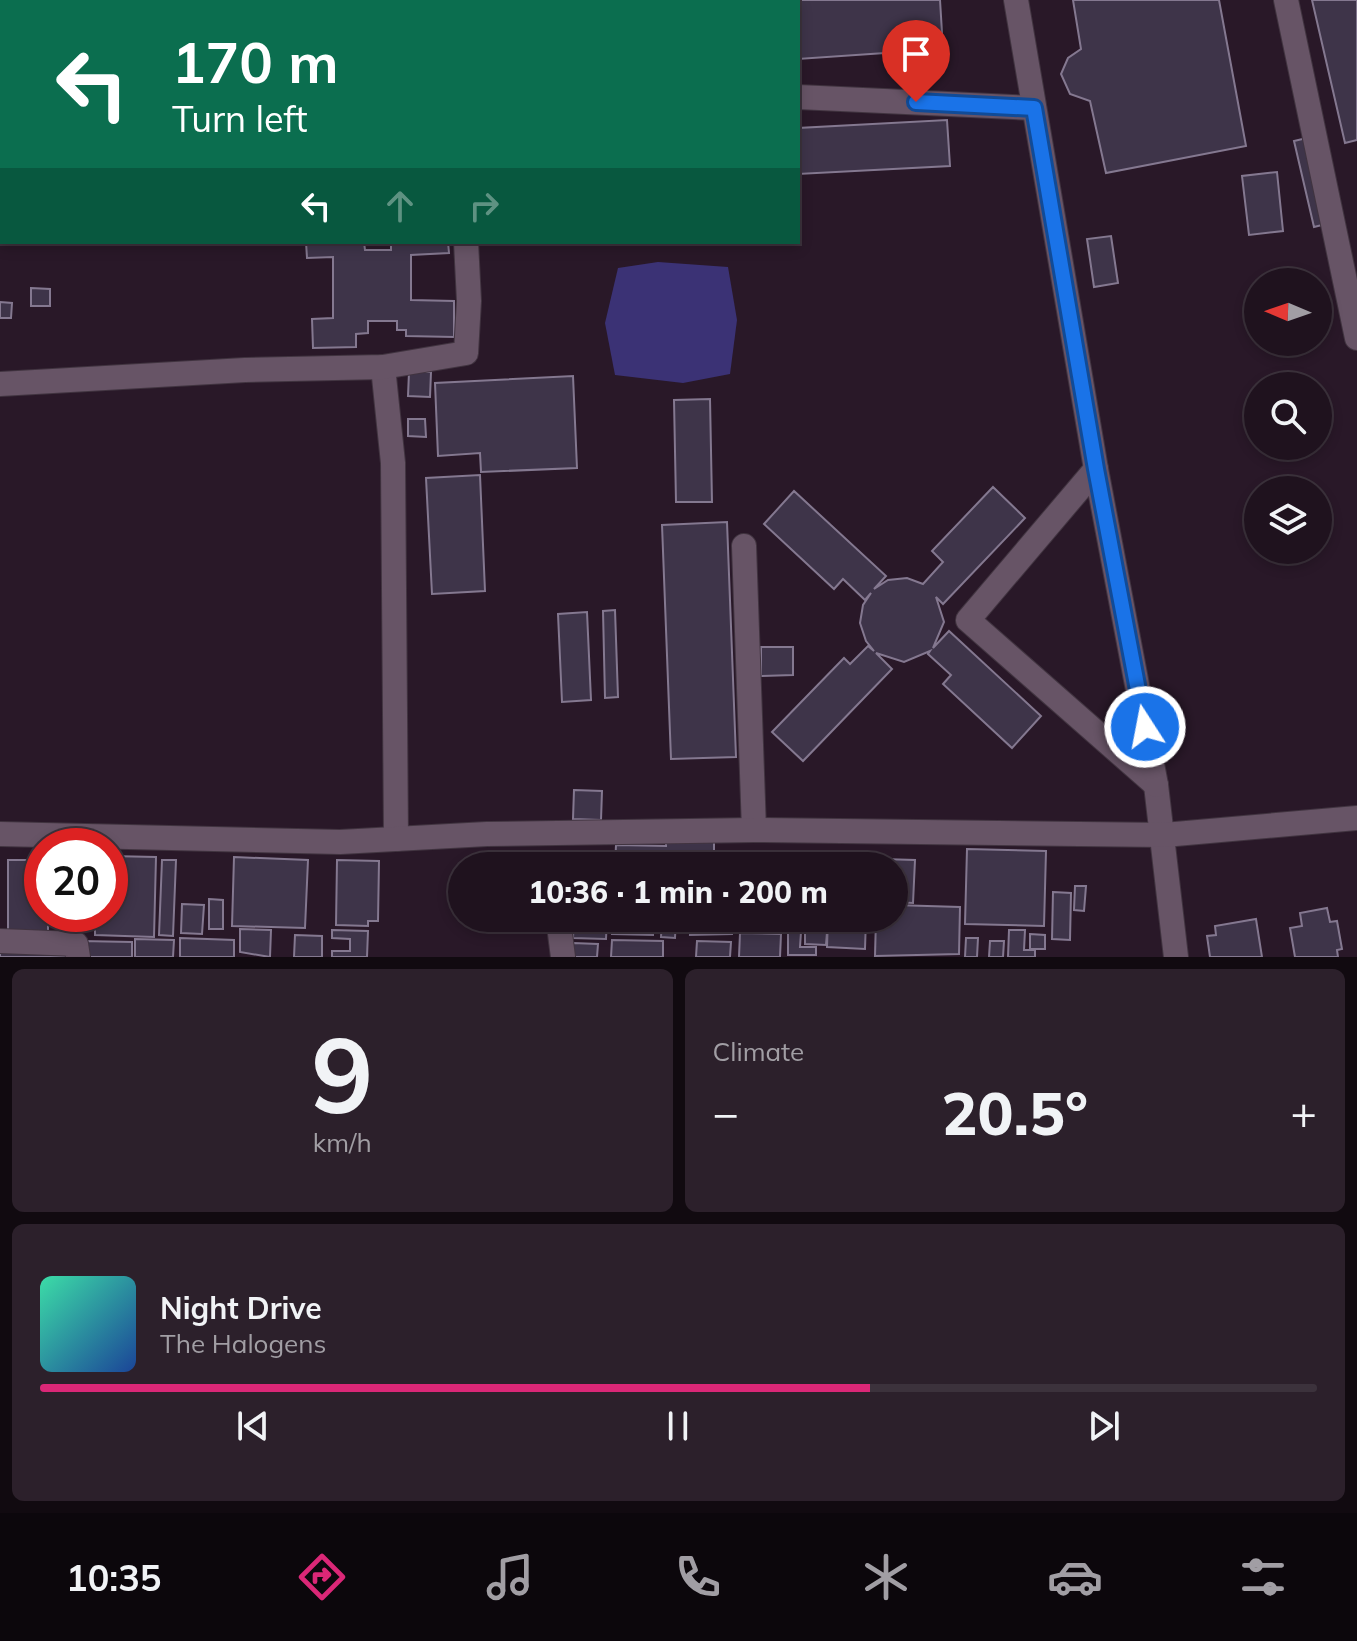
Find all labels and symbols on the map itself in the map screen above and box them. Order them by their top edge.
pin [882,20,950,102]
north arrow [1244,268,1332,356]
position arrow [1103,685,1187,769]
speed limit sign: 20 [24,828,128,932]

